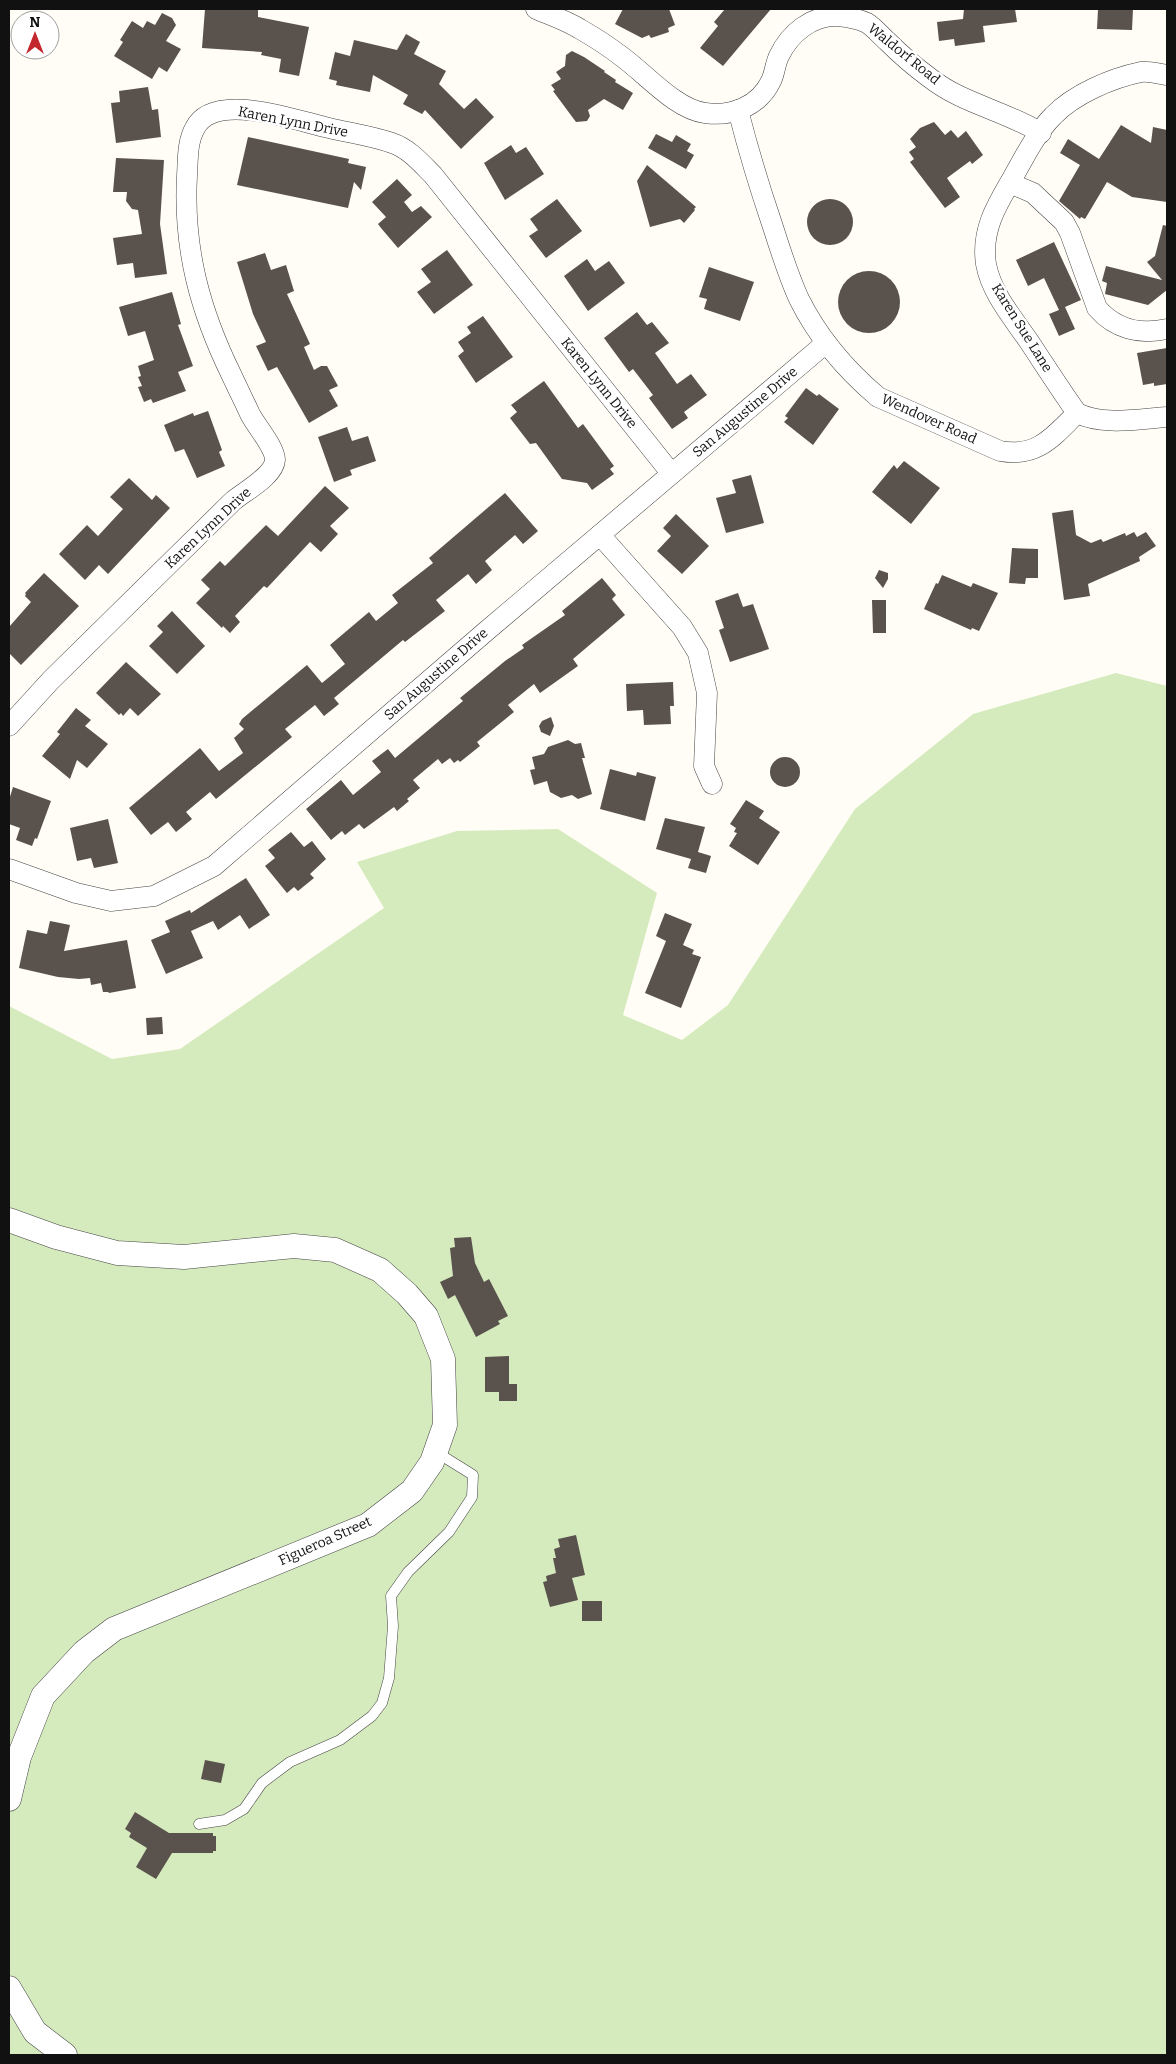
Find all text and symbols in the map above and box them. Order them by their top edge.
north arrow [10,10,60,60]
text: N [30,14,41,31]
street label: Waldorf Road [865,20,943,88]
street label: Karen Lynn Drive [237,103,349,141]
street label: Karen Sue Lane [988,281,1056,375]
street label: Karen Lynn Drive [557,334,641,432]
street label: San Augustine Drive [689,363,801,461]
street label: Wendover Road [879,390,979,448]
street label: Karen Lynn Drive [161,484,255,572]
street label: San Augustine Drive [381,624,491,724]
street label: Figueroa Street [276,1513,374,1569]

